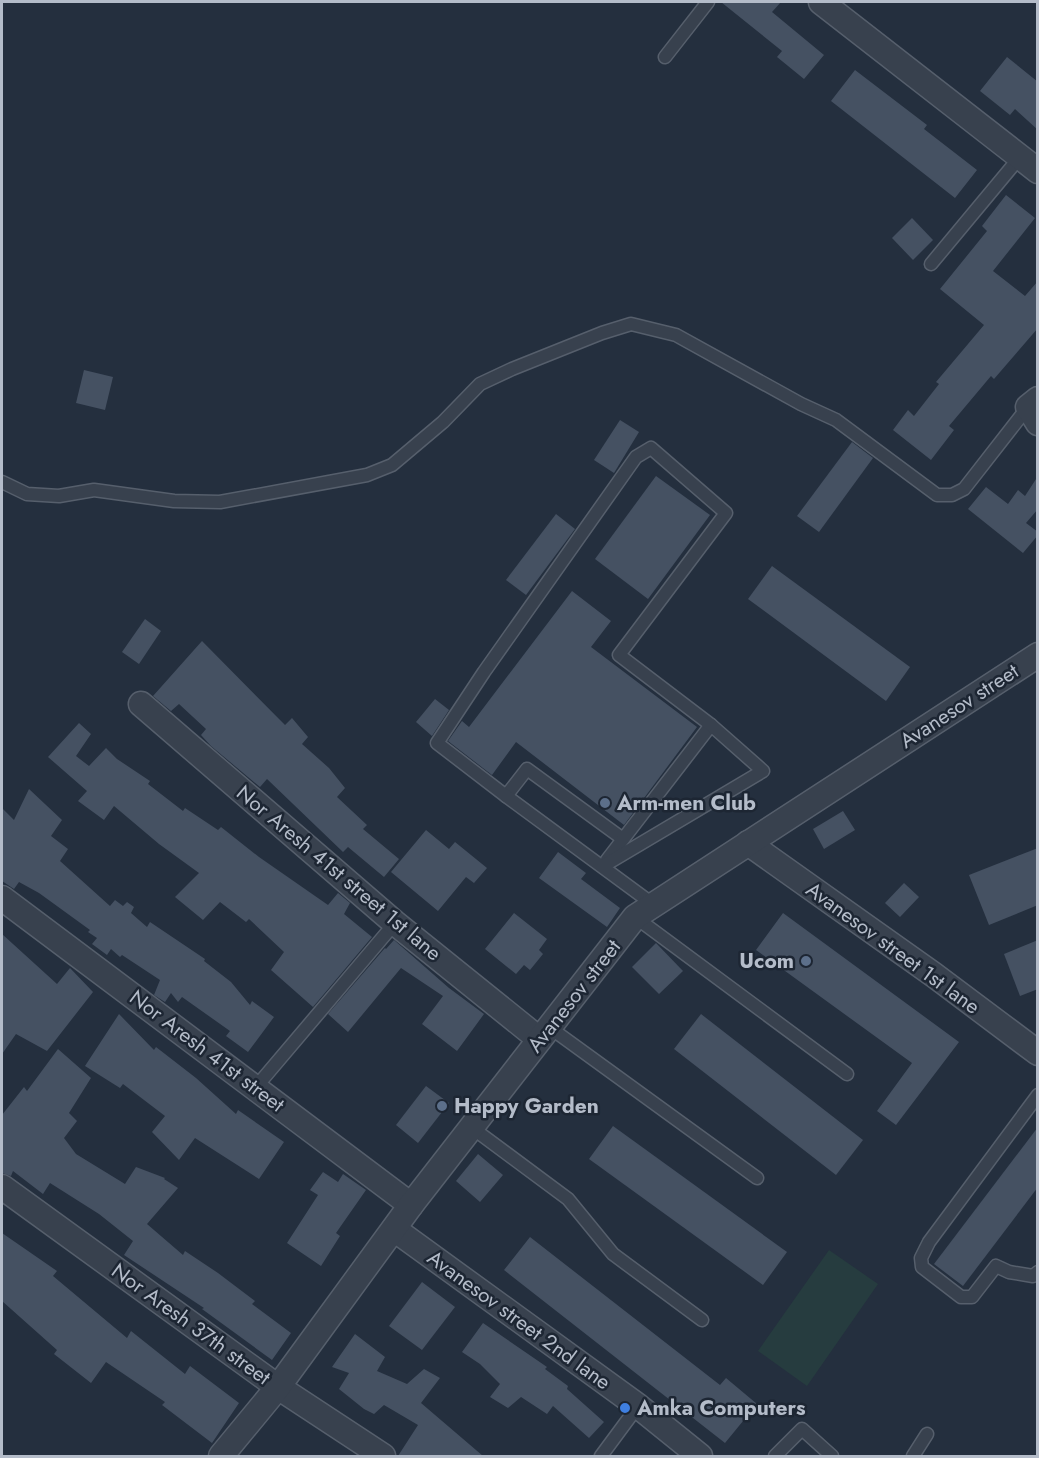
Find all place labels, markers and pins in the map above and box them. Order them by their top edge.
place label: Arm-men Club [616,788,756,818]
marker: Arm-men Club [598,796,612,810]
place label: Ucom [739,946,794,976]
marker: Ucom [799,954,813,968]
place label: Happy Garden [454,1091,599,1121]
marker: Happy Garden [435,1099,449,1113]
place label: Amka Computers [636,1393,806,1423]
marker: Amka Computers [618,1401,632,1415]

